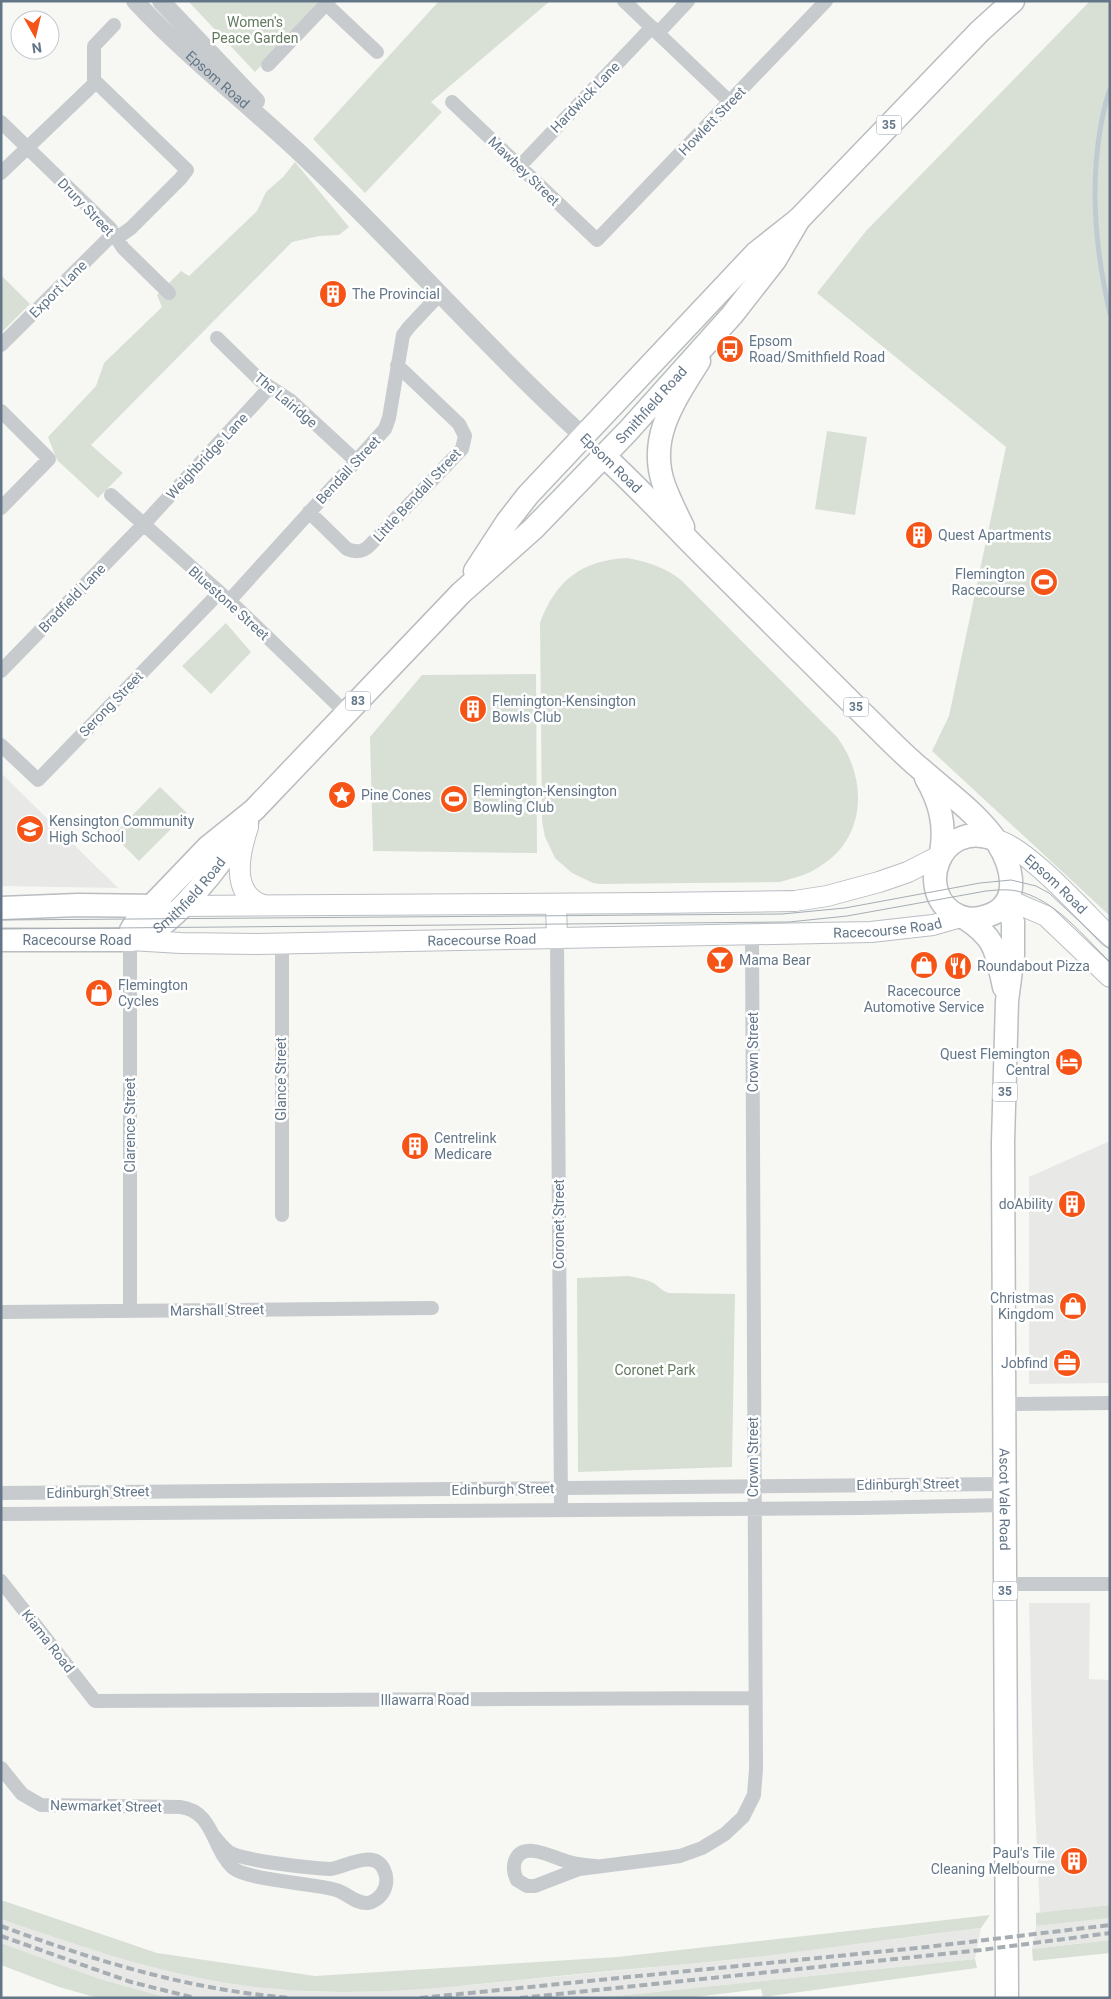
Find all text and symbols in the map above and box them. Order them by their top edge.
north arrow [10,10,60,60]
park label: Women's Peace Garden [212,14,298,46]
text: N [31,39,43,56]
street label: Epsom Road [183,47,252,112]
street label: Hardwick Lane [547,58,623,136]
street label: Howlett Street [675,83,749,159]
road number: 35 [876,116,902,134]
street label: Mawbey Street [485,133,563,209]
street label: Drury Street [55,175,118,239]
street label: Export Lane [26,257,90,321]
building icon: The Provincial [318,279,348,309]
place label: The Provincial [352,286,440,302]
place label: Epsom Road/Smithfield Road [749,333,885,365]
bus stop icon: Epsom Road/Smithfield Road [715,334,745,364]
street label: Smithfield Road [612,363,690,447]
street label: The Lairidge [251,369,321,431]
street label: Weighbridge Lane [163,410,251,502]
street label: Epsom Road [577,430,645,496]
street label: Bendall Street [313,433,384,507]
street label: Little Bendall Street [370,445,464,545]
building icon: Quest Apartments [904,520,934,550]
place label: Quest Apartments [938,527,1052,543]
street label: Bradfield Lane [35,560,109,636]
street label: Bluestone Street [186,563,273,644]
place label: Flemington Racecourse [952,566,1025,598]
sports icon: Flemington Racecourse [1029,567,1059,597]
street label: Serong Street [76,668,146,740]
road number: 83 [346,691,370,710]
place label: Flemington-Kensington Bowls Club [492,693,636,725]
building icon: Flemington-Kensington Bowls Club [458,694,488,724]
road number: 35 [844,698,868,716]
place icon: Pine Cones [327,780,357,810]
place label: Flemington-Kensington Bowling Club [473,783,617,815]
sports icon: Flemington-Kensington Bowling Club [439,784,469,814]
place label: Pine Cones [361,787,431,803]
place label: Kensington Community High School [49,813,195,845]
school or university icon: Kensington Community High School [15,814,45,844]
street label: Epsom Road [1022,851,1090,917]
street label: Smithfield Road [150,854,229,937]
street label: Racecourse Road [833,915,944,941]
street label: Racecourse Road [427,931,537,949]
street label: Racecourse Road [22,932,132,948]
bar icon: Mama Bear [705,945,735,975]
shop icon: Racecource Automotive Service [909,950,939,980]
restaurant icon: Roundabout Pizza [943,951,973,981]
place label: Mama Bear [739,952,811,968]
place label: Roundabout Pizza [977,958,1090,974]
place label: Flemington Cycles [118,977,188,1009]
shop icon: Flemington Cycles [84,978,114,1008]
place label: Racecource Automotive Service [864,983,984,1015]
street label: Crown Street [745,1011,761,1092]
street label: Glance Street [273,1037,289,1121]
place label: Quest Flemington Central [940,1046,1050,1078]
hotel icon: Quest Flemington Central [1054,1047,1084,1077]
street label: Clarence Street [122,1077,138,1173]
road number: 35 [992,1082,1018,1102]
place label: Centrelink Medicare [434,1130,497,1162]
building icon: Centrelink Medicare [400,1131,430,1161]
street label: Coronet Street [551,1179,567,1269]
building icon: doAbility [1057,1189,1087,1219]
place label: doAbility [999,1196,1053,1212]
place label: Christmas Kingdom [990,1290,1054,1322]
shop icon: Christmas Kingdom [1058,1291,1088,1321]
street label: Marshall Street [170,1301,265,1319]
office icon: Jobfind [1052,1348,1082,1378]
place label: Jobfind [1001,1355,1048,1371]
park label: Coronet Park [614,1362,696,1378]
street label: Crown Street [745,1416,761,1497]
street label: Ascot Vale Road [996,1448,1013,1551]
street label: Edinburgh Street [856,1475,960,1493]
street label: Edinburgh Street [451,1480,555,1498]
street label: Edinburgh Street [46,1483,150,1501]
road number: 35 [992,1582,1018,1600]
street label: Kiama Road [19,1606,77,1676]
street label: Illawarra Road [381,1692,469,1708]
street label: Newmarket Street [50,1797,163,1815]
place label: Paul's Tile Cleaning Melbourne [931,1845,1055,1877]
building icon: Paul's Tile Cleaning Melbourne [1059,1846,1089,1876]

